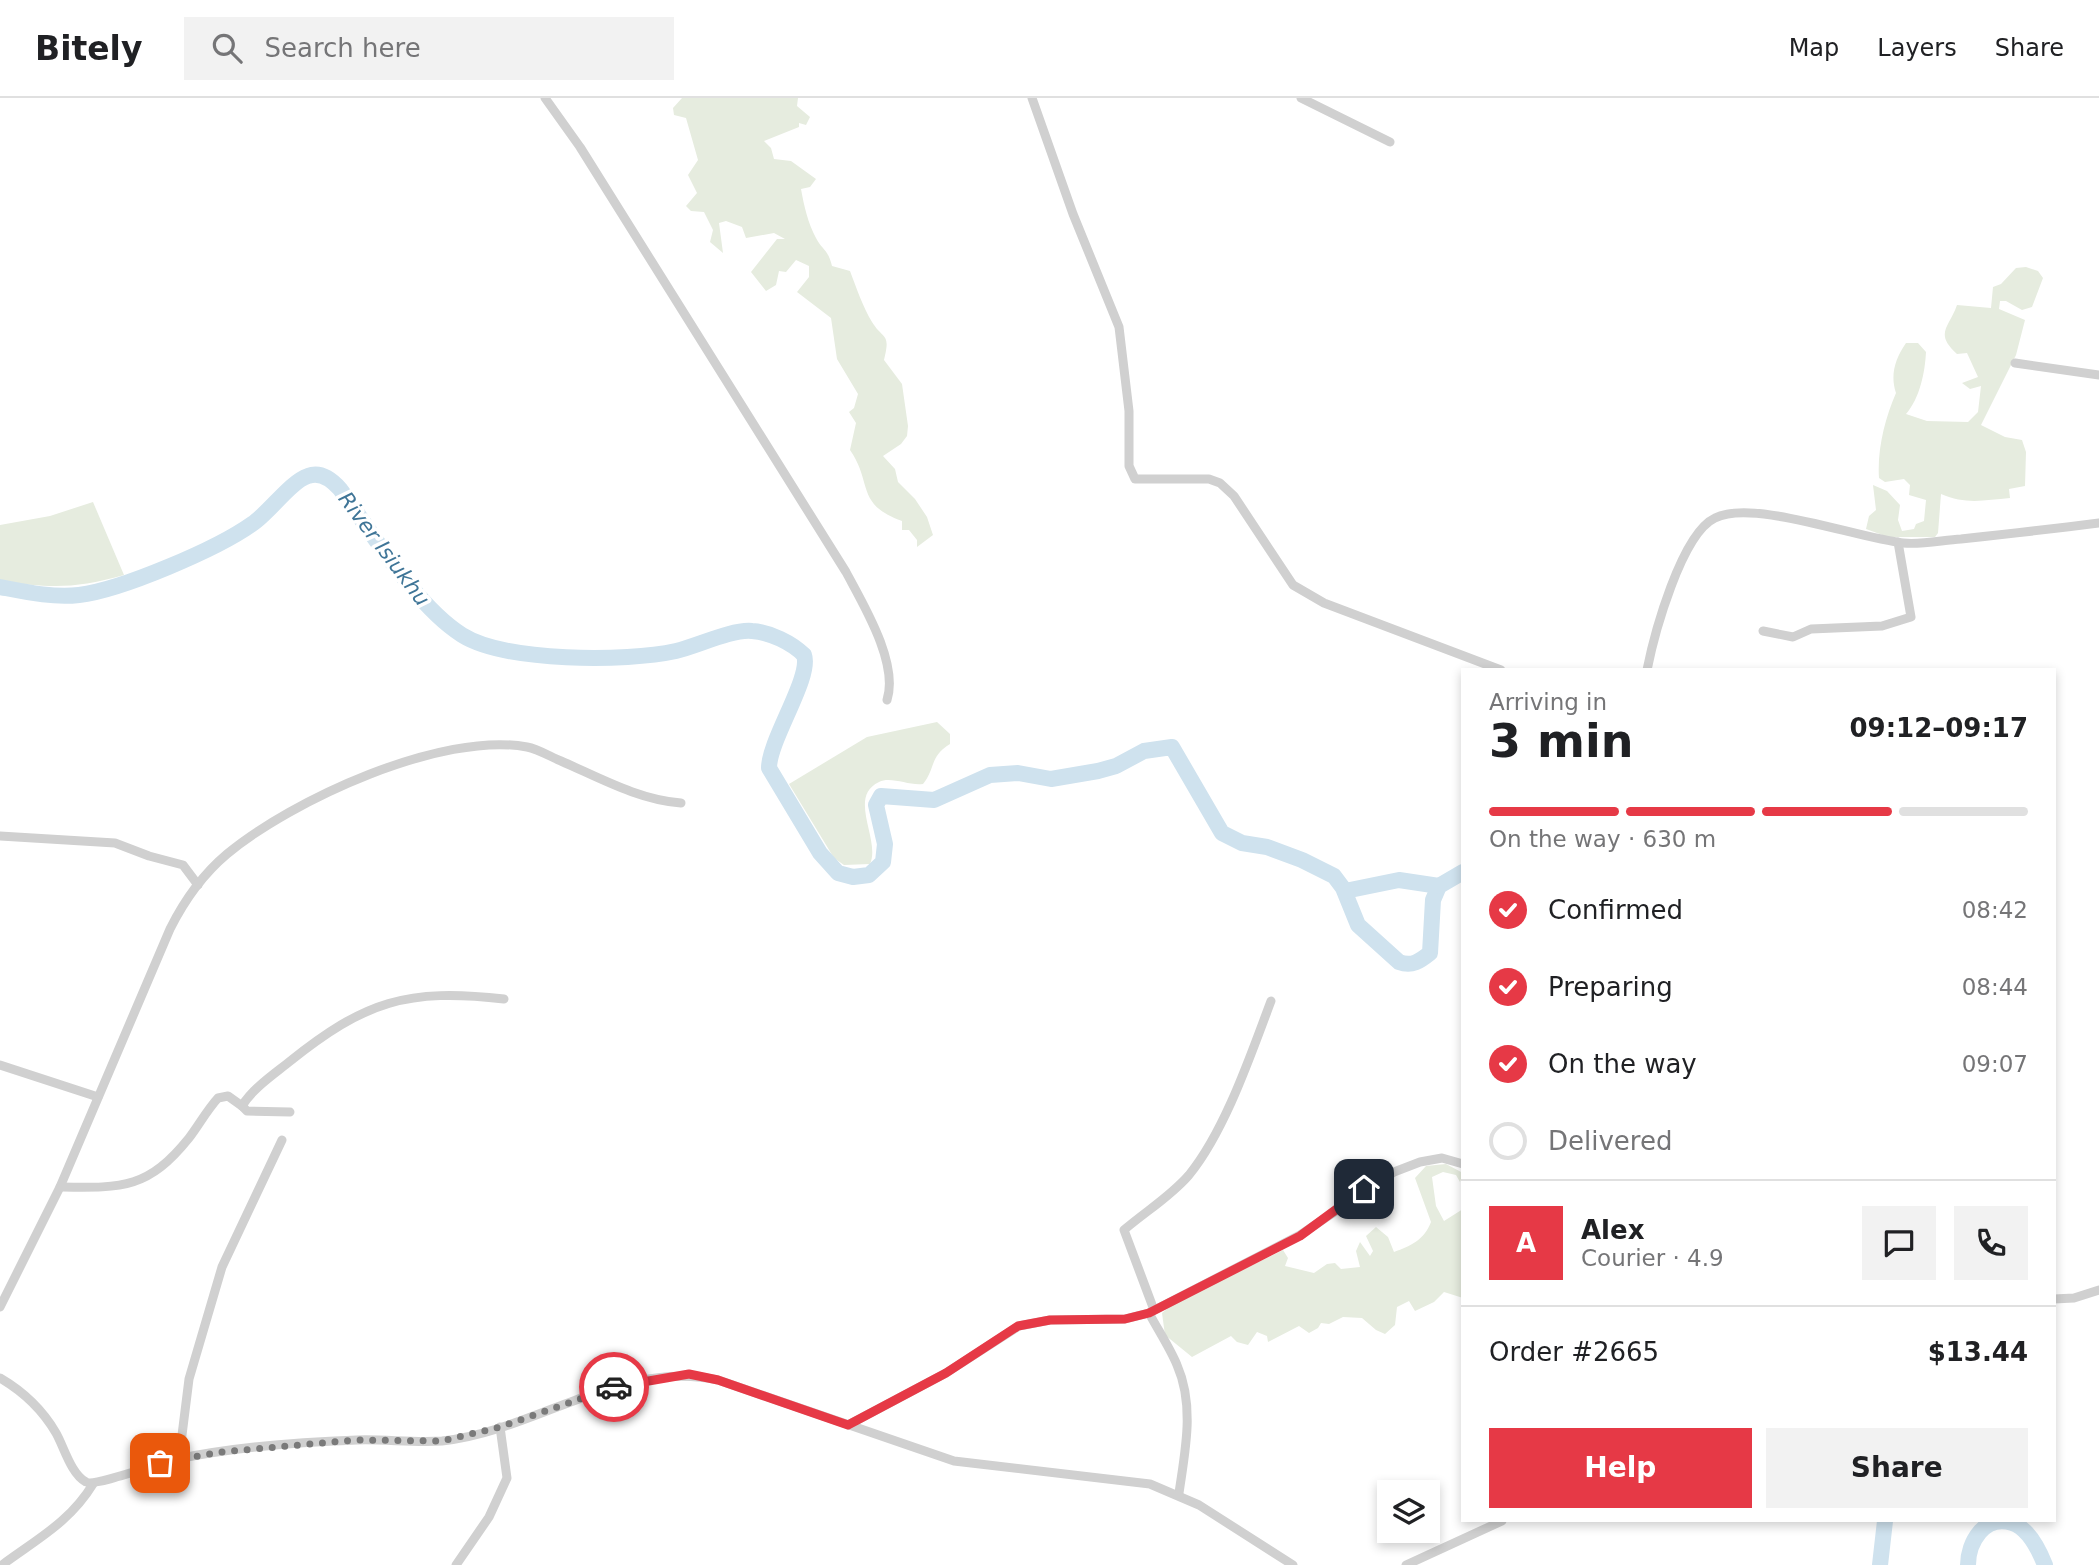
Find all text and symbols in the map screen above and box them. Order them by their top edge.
search box [184,17,674,80]
text: Bitely [35,29,142,68]
icon: search [208,29,246,67]
text: Search here [264,33,421,63]
text: Map [1789,34,1839,62]
text: Layers [1877,34,1957,62]
text: Share [1995,34,2064,62]
water label: River Isiukhu [333,487,435,611]
text: Arriving in [1489,689,1607,715]
text: 09:12–09:17 [1849,713,2028,743]
text: 3 min [1489,714,1633,768]
text: On the way · 630 m [1489,826,1716,852]
icon: check [1489,891,1527,929]
text: Confirmed [1548,895,1683,925]
text: 08:42 [1962,897,2028,923]
icon: check [1489,968,1527,1006]
text: Preparing [1548,972,1673,1002]
text: 08:44 [1962,974,2028,1000]
icon: check [1489,1045,1527,1083]
text: On the way [1548,1049,1697,1079]
text: 09:07 [1962,1051,2028,1077]
text: Delivered [1548,1126,1672,1156]
pin [1334,1159,1394,1219]
icon: home [1345,1170,1383,1208]
button: chat [1862,1206,1936,1280]
button: phone [1954,1206,2028,1280]
text: Alex [1581,1215,1644,1245]
text: A [1516,1228,1536,1258]
text: Courier · 4.9 [1581,1245,1724,1271]
text: Order #2665 [1489,1337,1659,1367]
text: $13.44 [1928,1337,2028,1367]
courier [579,1352,649,1422]
icon: car [595,1368,633,1406]
button: Help [1489,1428,1752,1508]
button: Share [1766,1428,2028,1508]
pin [130,1433,190,1493]
icon: bag [141,1444,179,1482]
map controls [1377,1480,1440,1543]
button: layers [1377,1480,1440,1543]

